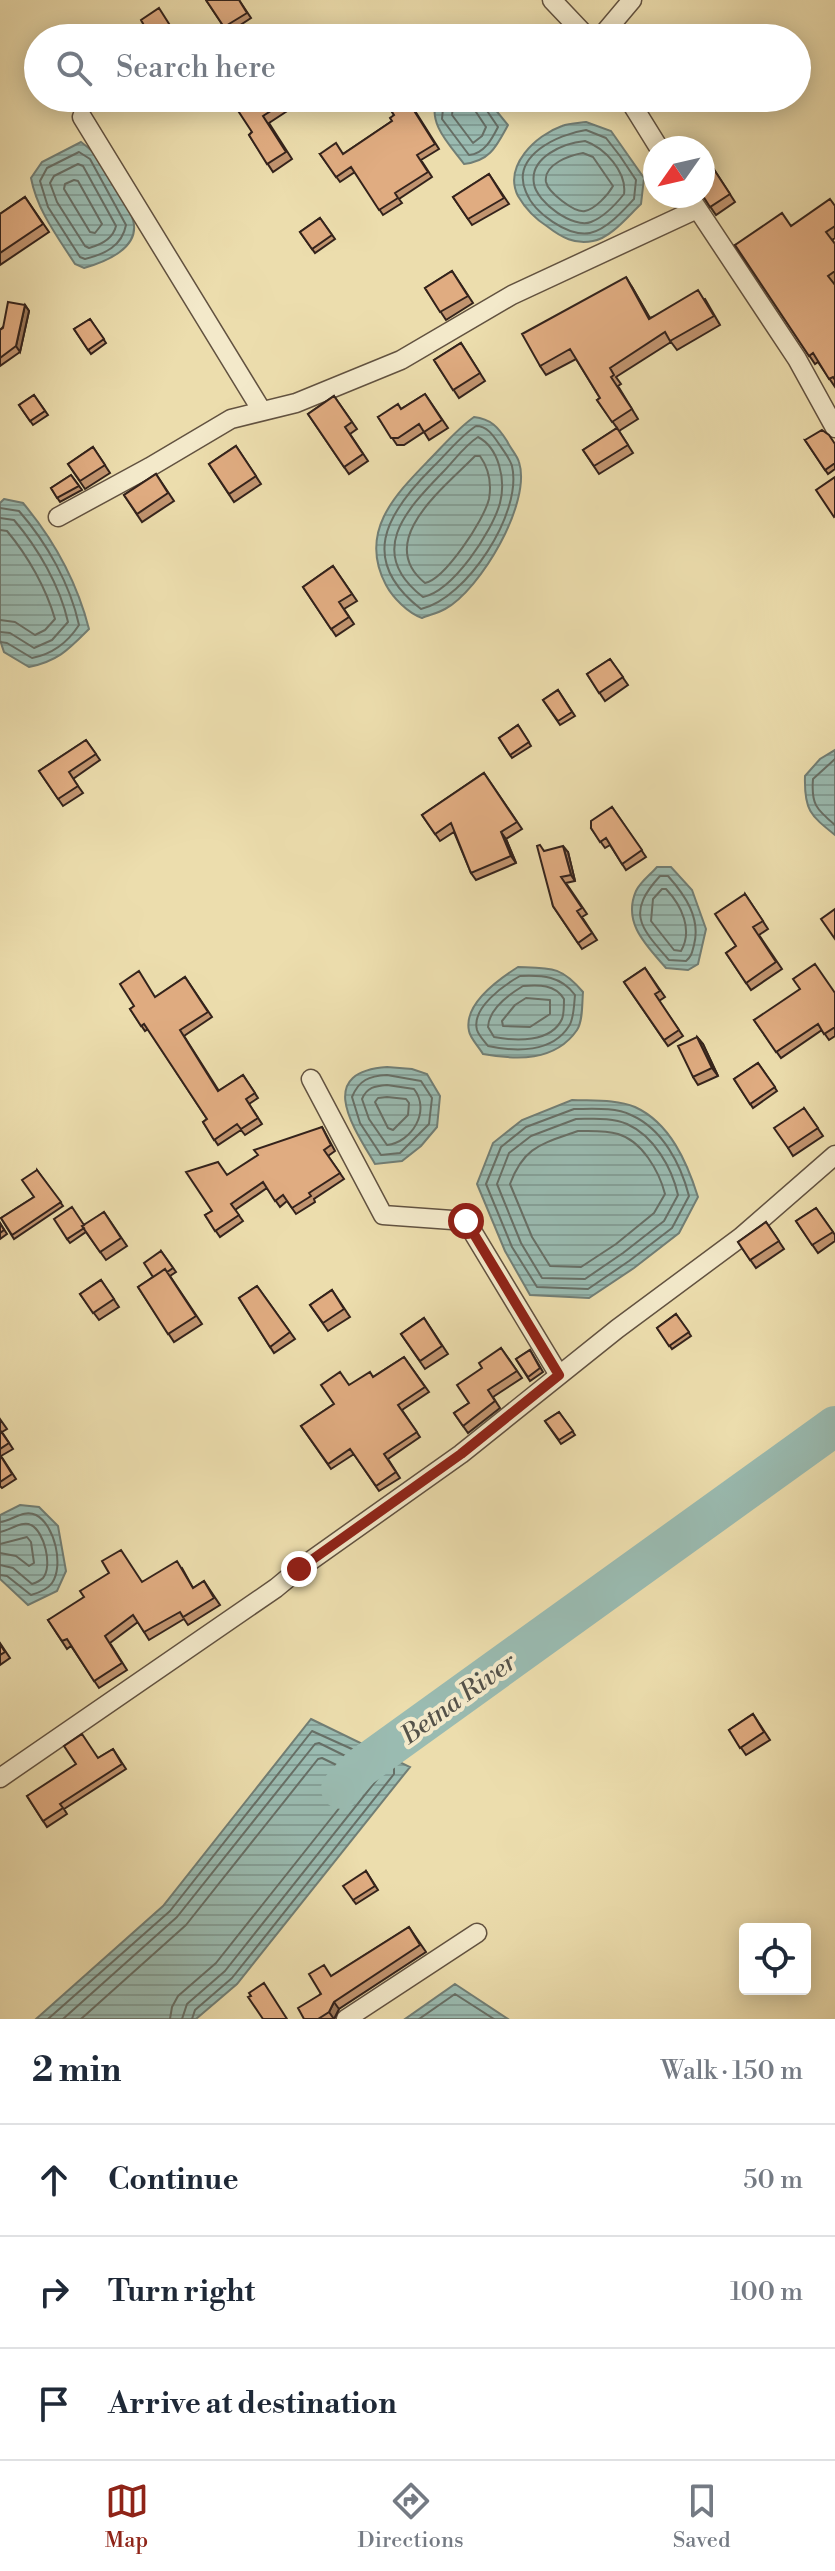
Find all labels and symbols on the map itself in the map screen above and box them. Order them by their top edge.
north arrow [643,136,715,208]
route start [448,1203,484,1239]
route end [281,1551,317,1587]
water label: Betna River [394,1646,523,1752]

